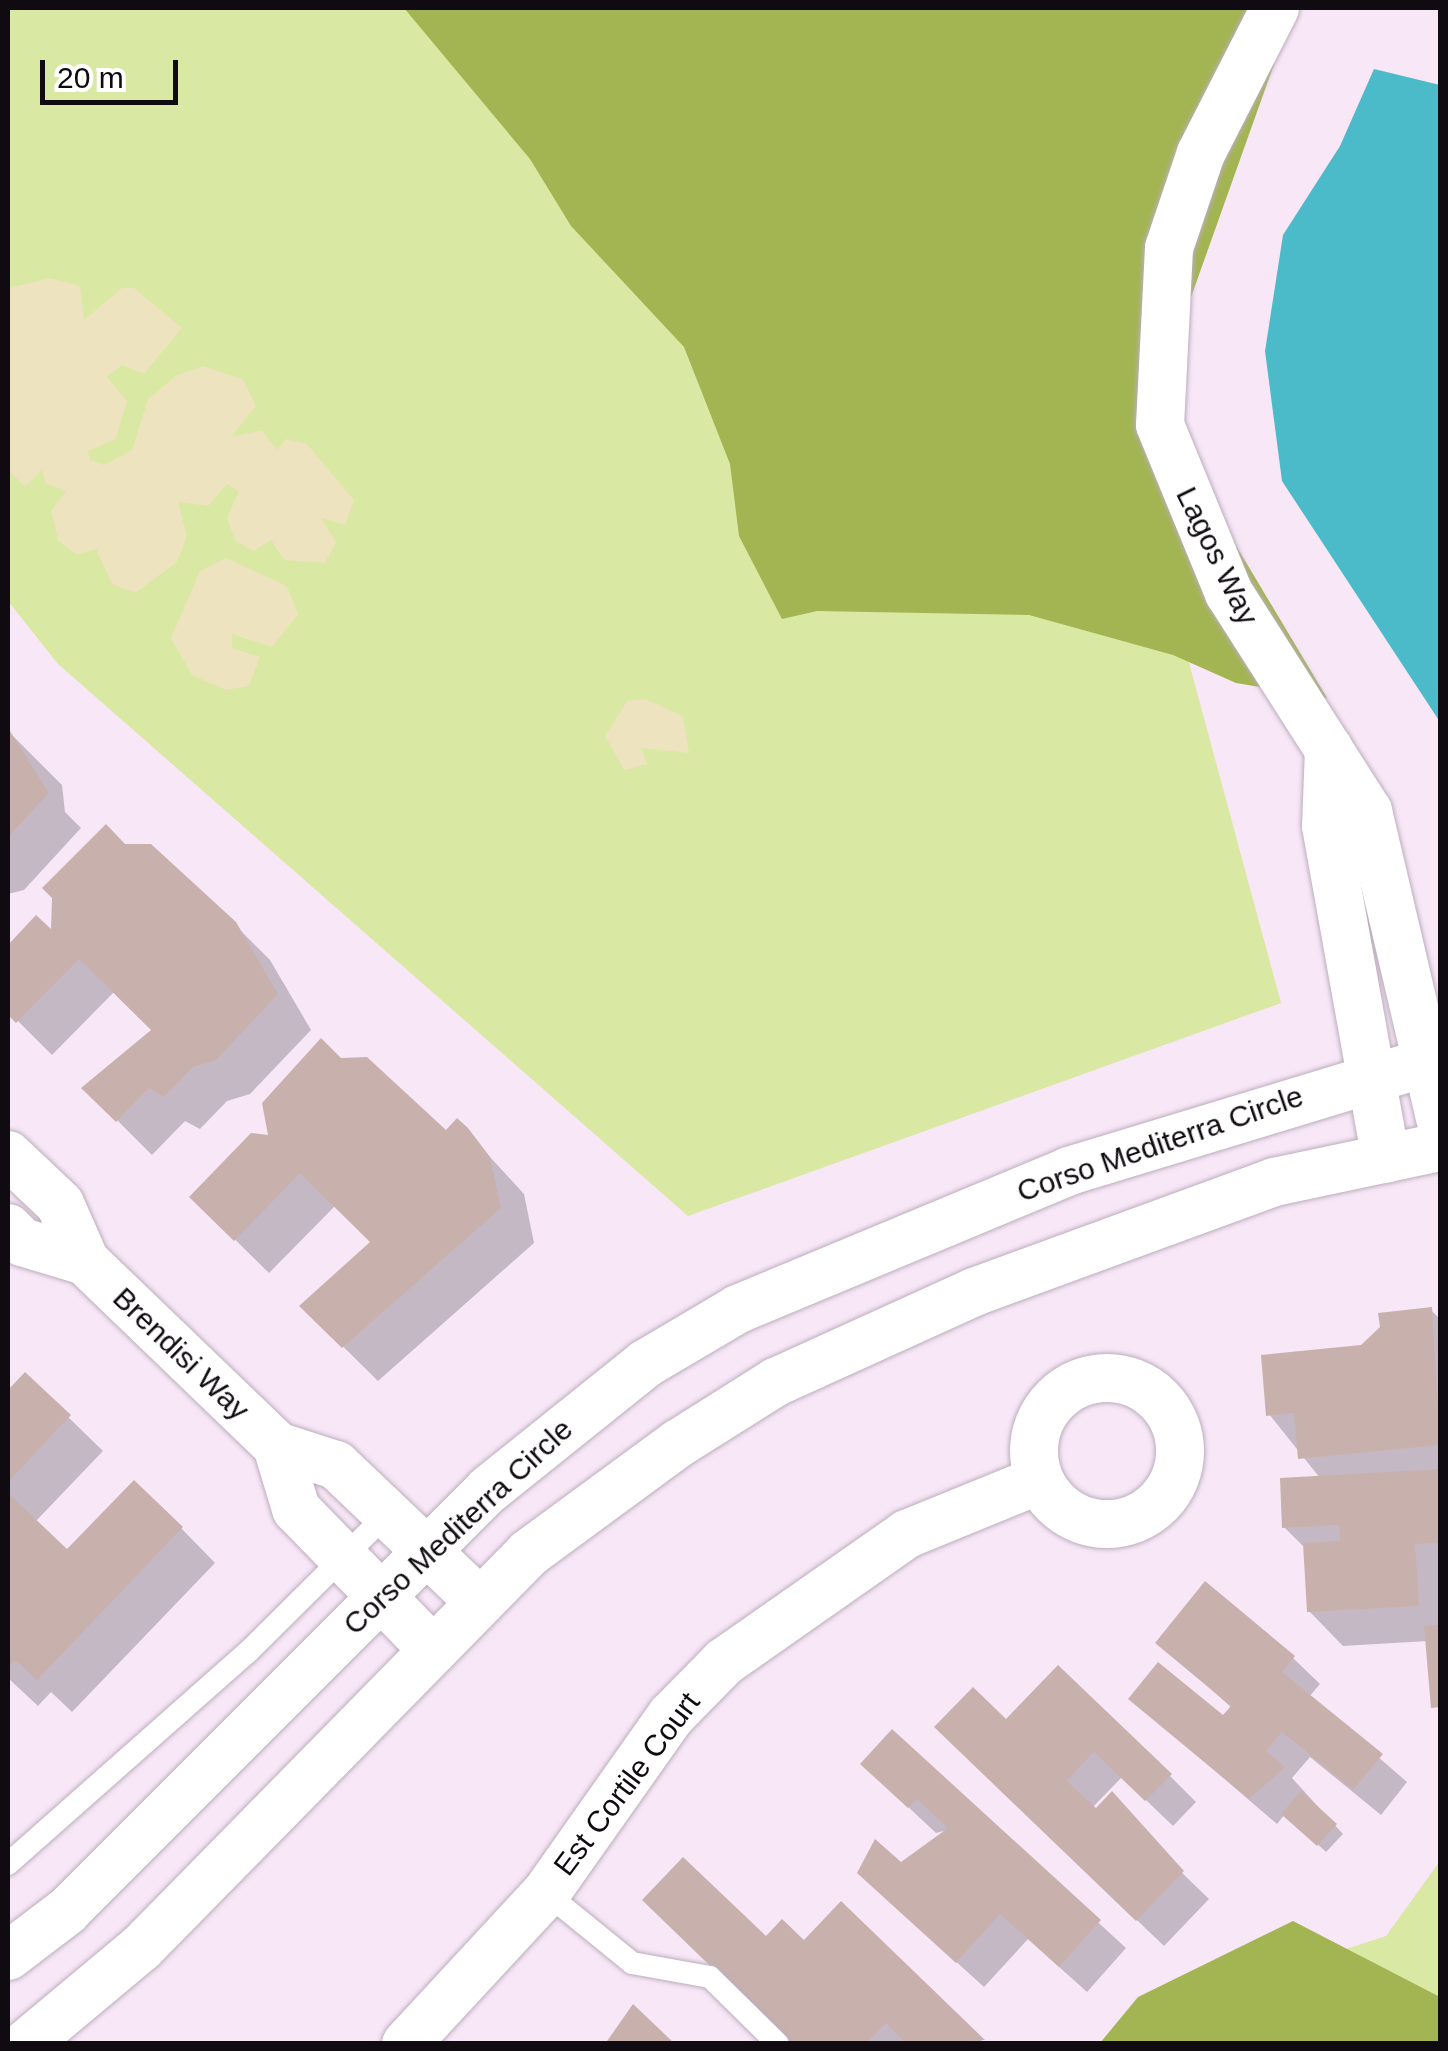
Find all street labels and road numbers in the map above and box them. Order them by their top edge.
street label: Lagos Way [1168,481,1266,631]
street label: Corso Mediterra Circle [1012,1078,1308,1210]
street label: Brendisi Way [105,1280,257,1428]
street label: Corso Mediterra Circle [336,1412,580,1642]
street label: Est Cortile Court [546,1685,708,1883]

